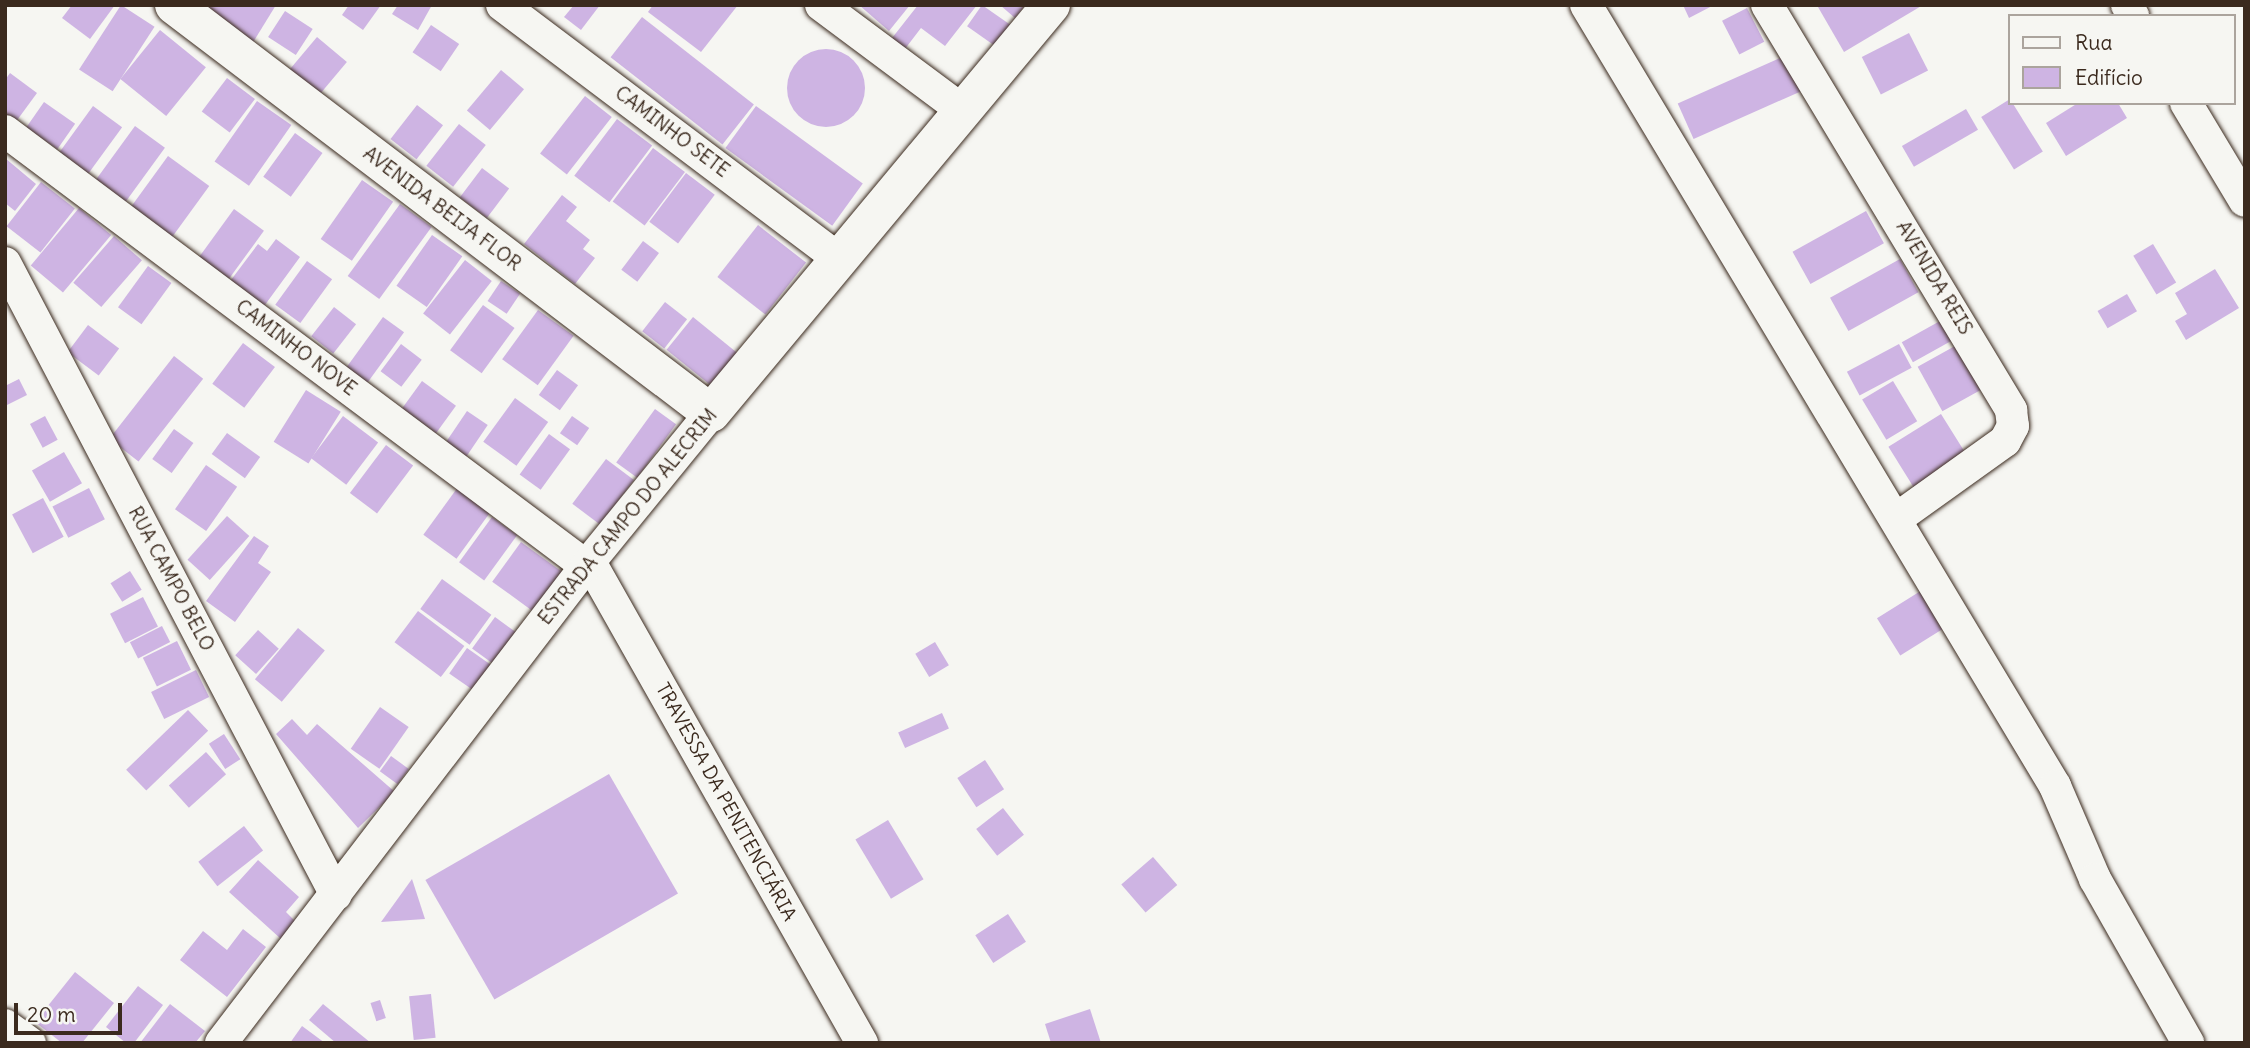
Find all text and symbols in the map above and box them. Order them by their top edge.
legend [2008,14,2236,105]
text: Rua [2075,29,2112,56]
text: Edifício [2075,64,2143,91]
street label: CAMINHO SETE [610,82,734,182]
street label: AVENIDA BEIJA FLOR [359,142,525,276]
street label: AVENIDA REIS [1891,217,1977,339]
street label: CAMINHO NOVE [231,295,361,401]
street label: ESTRADA CAMPO DO ALECRIM [534,404,722,630]
street label: RUA CAMPO BELO [123,503,219,655]
street label: TRAVESSA DA PENITENCIÁRIA [651,679,801,925]
scale bar [18,988,126,1032]
text: 20 m [27,1001,76,1028]

